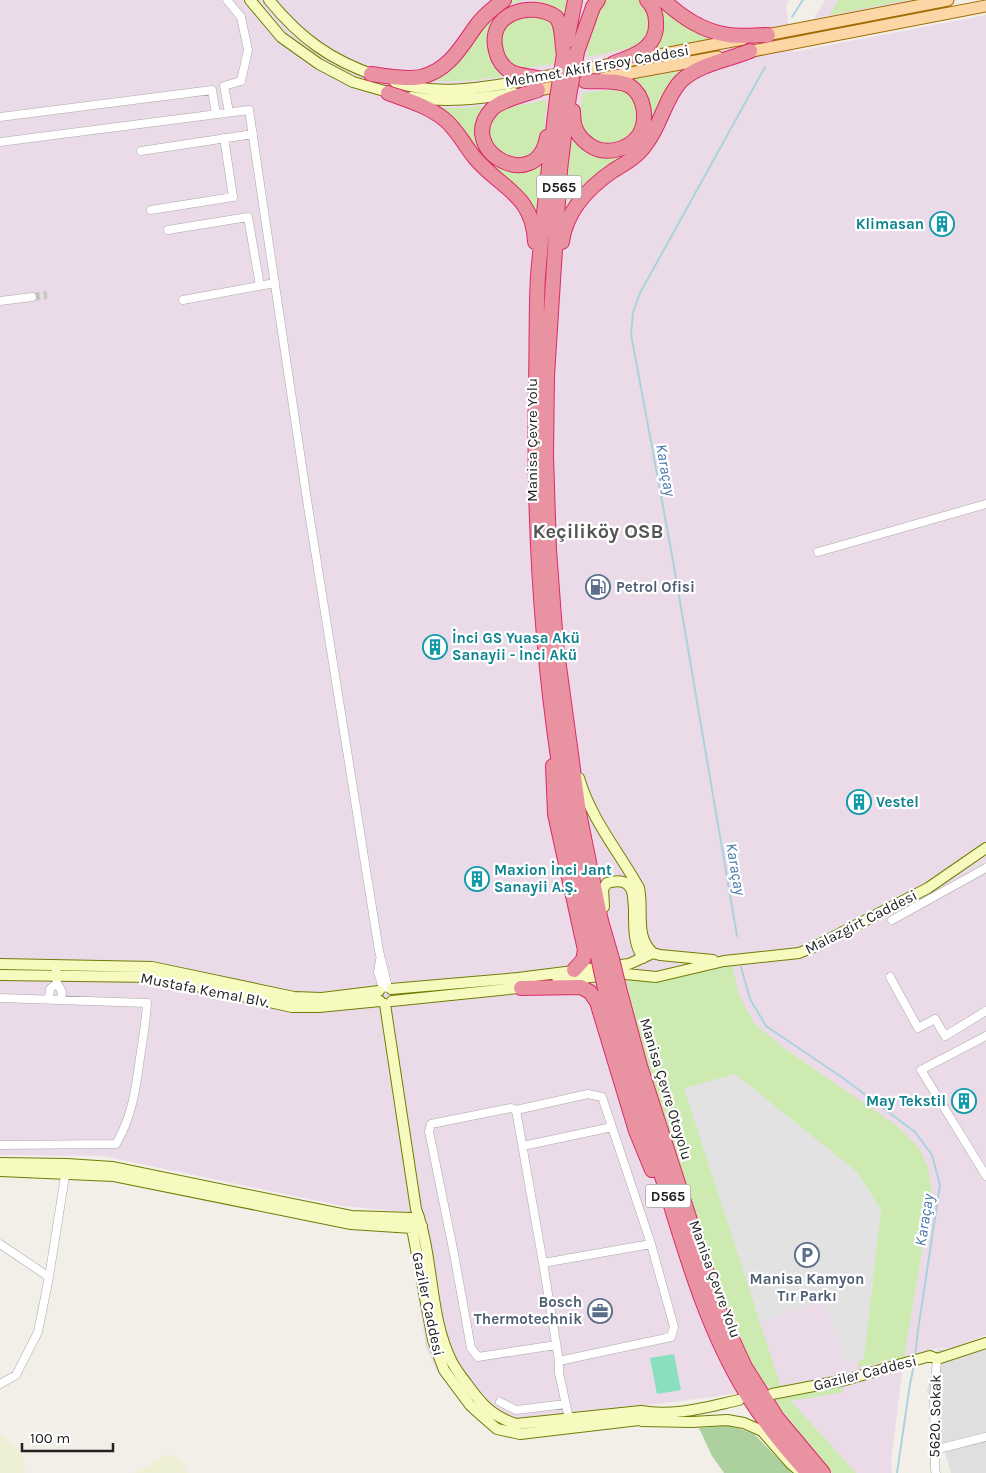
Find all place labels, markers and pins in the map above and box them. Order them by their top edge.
building icon: Klimasan [929,211,955,237]
place label: Klimasan [856,215,924,233]
fuel station icon: Petrol Ofisi [585,574,611,600]
place label: Petrol Ofisi [616,578,695,596]
place label: İnci GS Yuasa Akü Sanayii - İnci Akü [452,628,580,664]
building icon: İnci GS Yuasa Akü Sanayii - İnci Akü [422,634,448,660]
building icon: Vestel [846,789,872,815]
place label: Vestel [876,793,919,811]
place label: Maxion İnci Jant Sanayii A.Ş. [494,860,612,896]
building icon: Maxion İnci Jant Sanayii A.Ş. [464,866,490,892]
building icon: May Tekstil [951,1088,977,1114]
place label: May Tekstil [866,1092,946,1110]
parking icon: Manisa Kamyon Tır Parkı [794,1242,820,1268]
place label: Manisa Kamyon Tır Parkı [750,1270,864,1305]
place label: Bosch Thermotechnik [474,1293,582,1328]
office icon: Bosch Thermotechnik [587,1298,613,1324]

